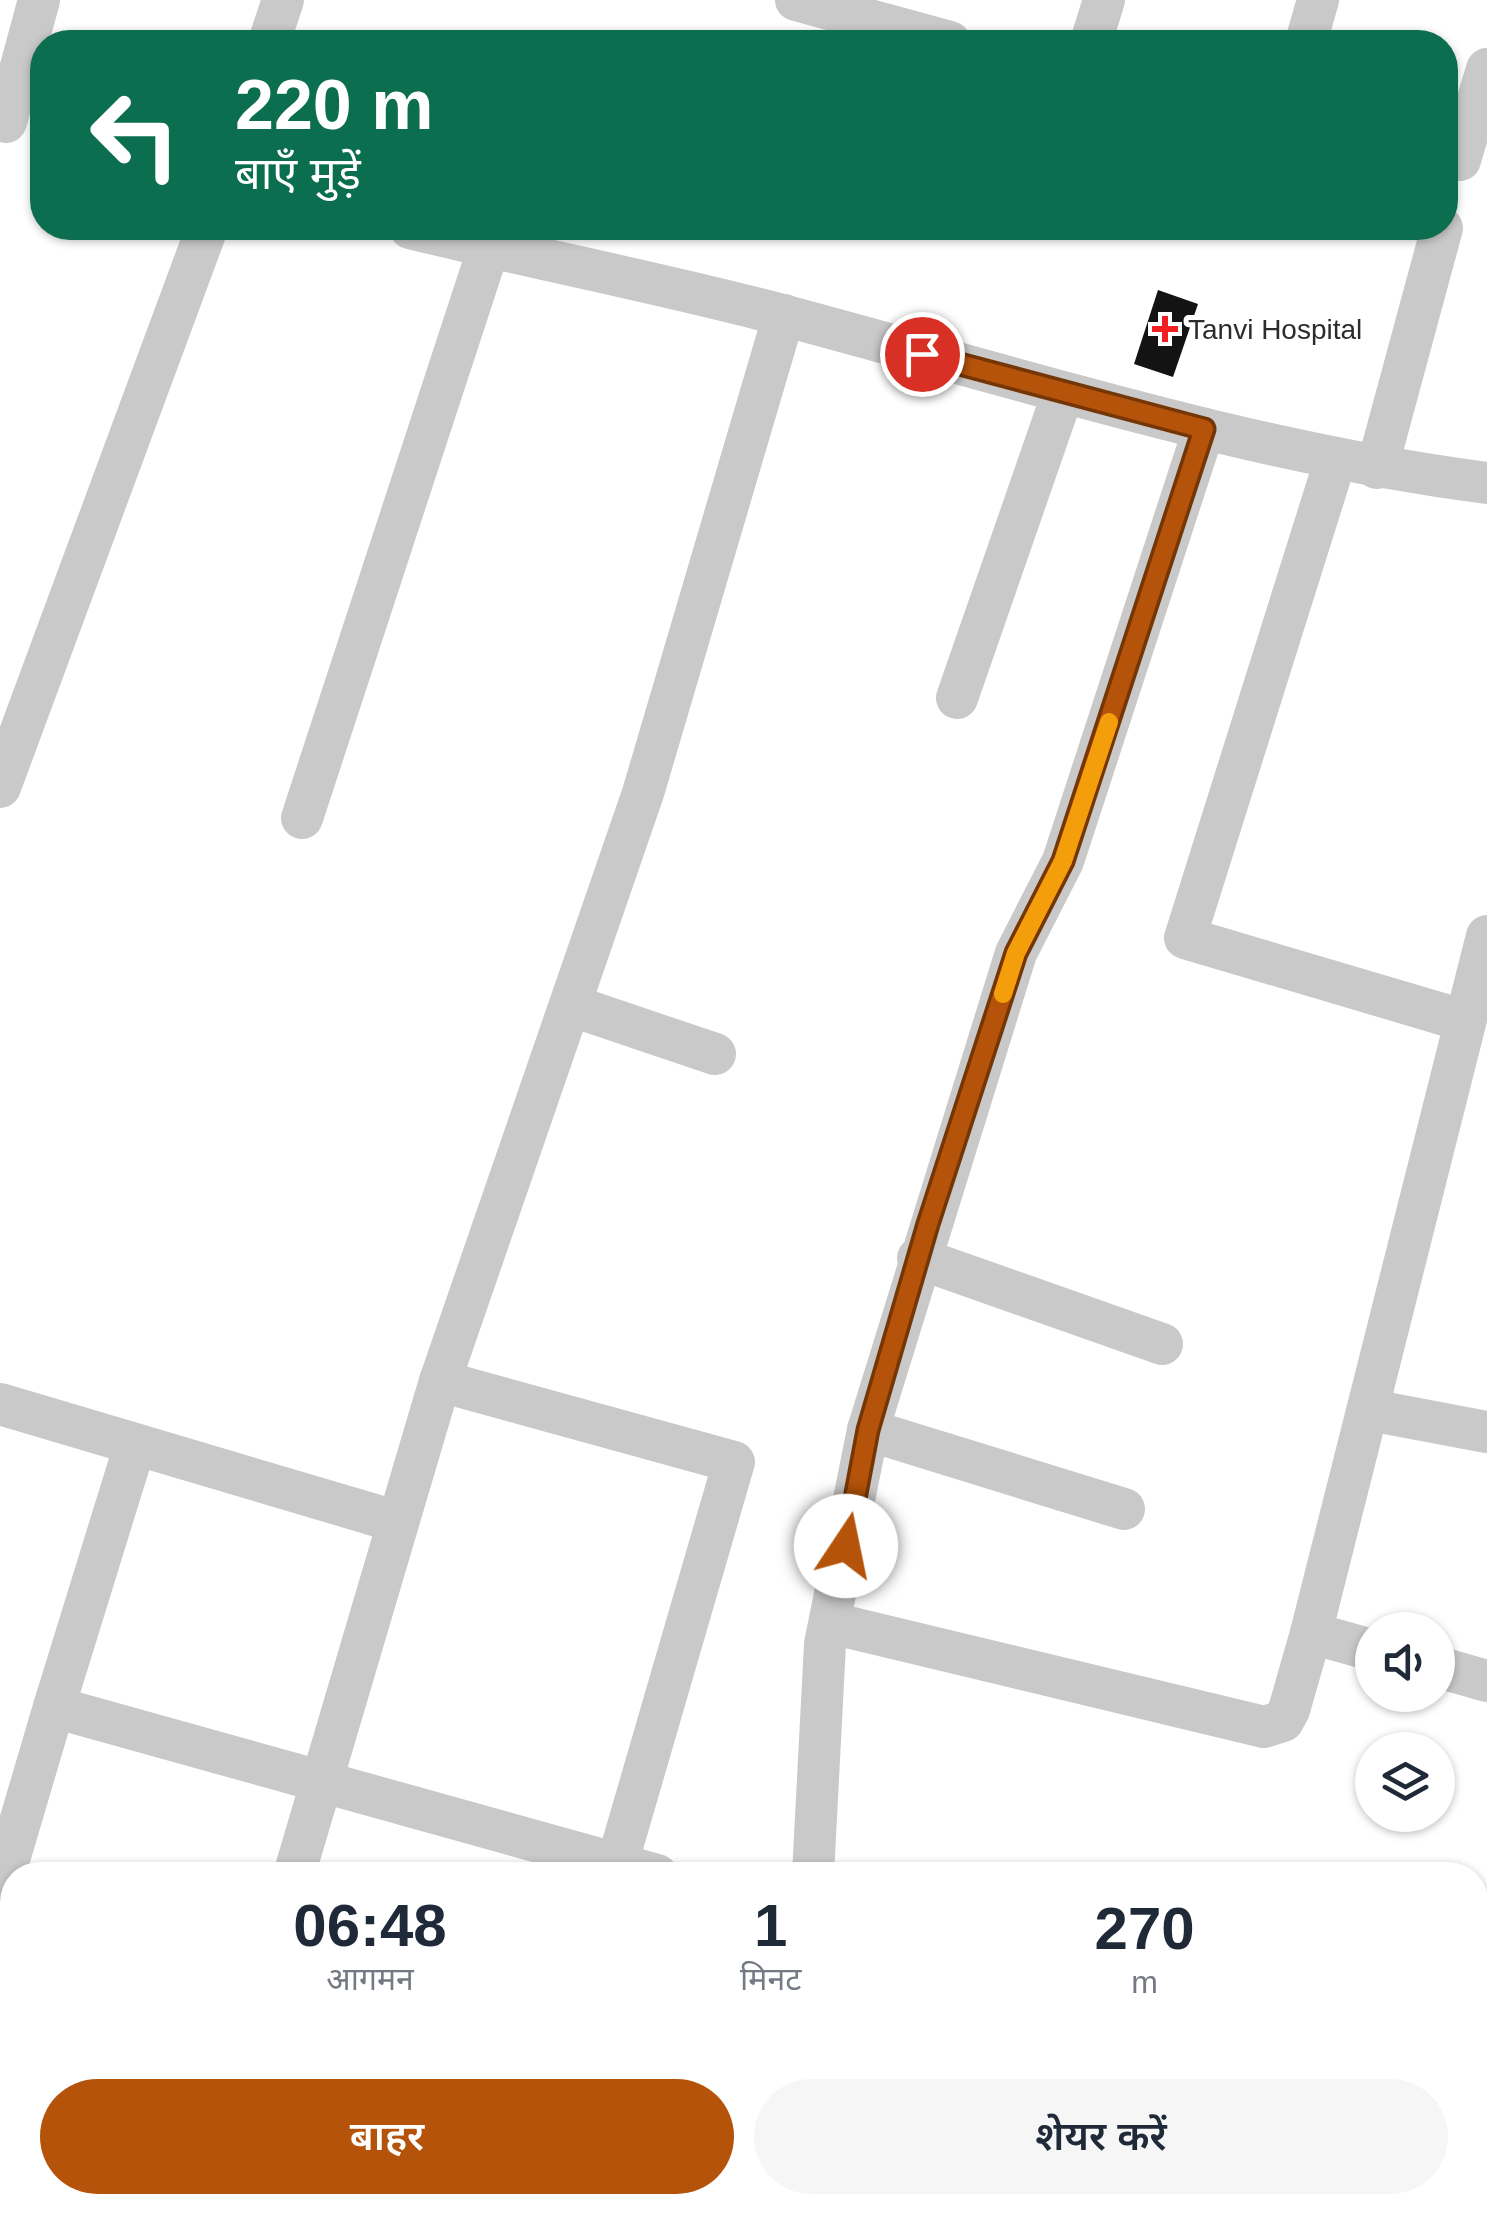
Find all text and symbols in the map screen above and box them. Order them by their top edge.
text: 220 m [235,66,433,144]
icon: left [70,70,200,200]
text: बाएँ मुड़ें [235,148,361,199]
pin [880,312,965,397]
place label: Tanvi Hospital [1188,314,1362,345]
marker: Tanvi Hospital [1152,316,1178,342]
icon: arrive [895,327,950,382]
position arrow [794,1494,898,1598]
map controls [1355,1612,1455,1832]
button: sound [1355,1612,1455,1712]
button: layers [1355,1732,1455,1832]
text: 06:48 [293,1892,447,1959]
text: 1 [754,1892,787,1959]
text: 270 [1095,1895,1195,1962]
text: आगमन [326,1961,414,1997]
text: मिनट [740,1961,801,1997]
text: m [1131,1964,1158,2000]
button: बाहर [40,2079,734,2194]
button: शेयर करें [754,2079,1448,2194]

